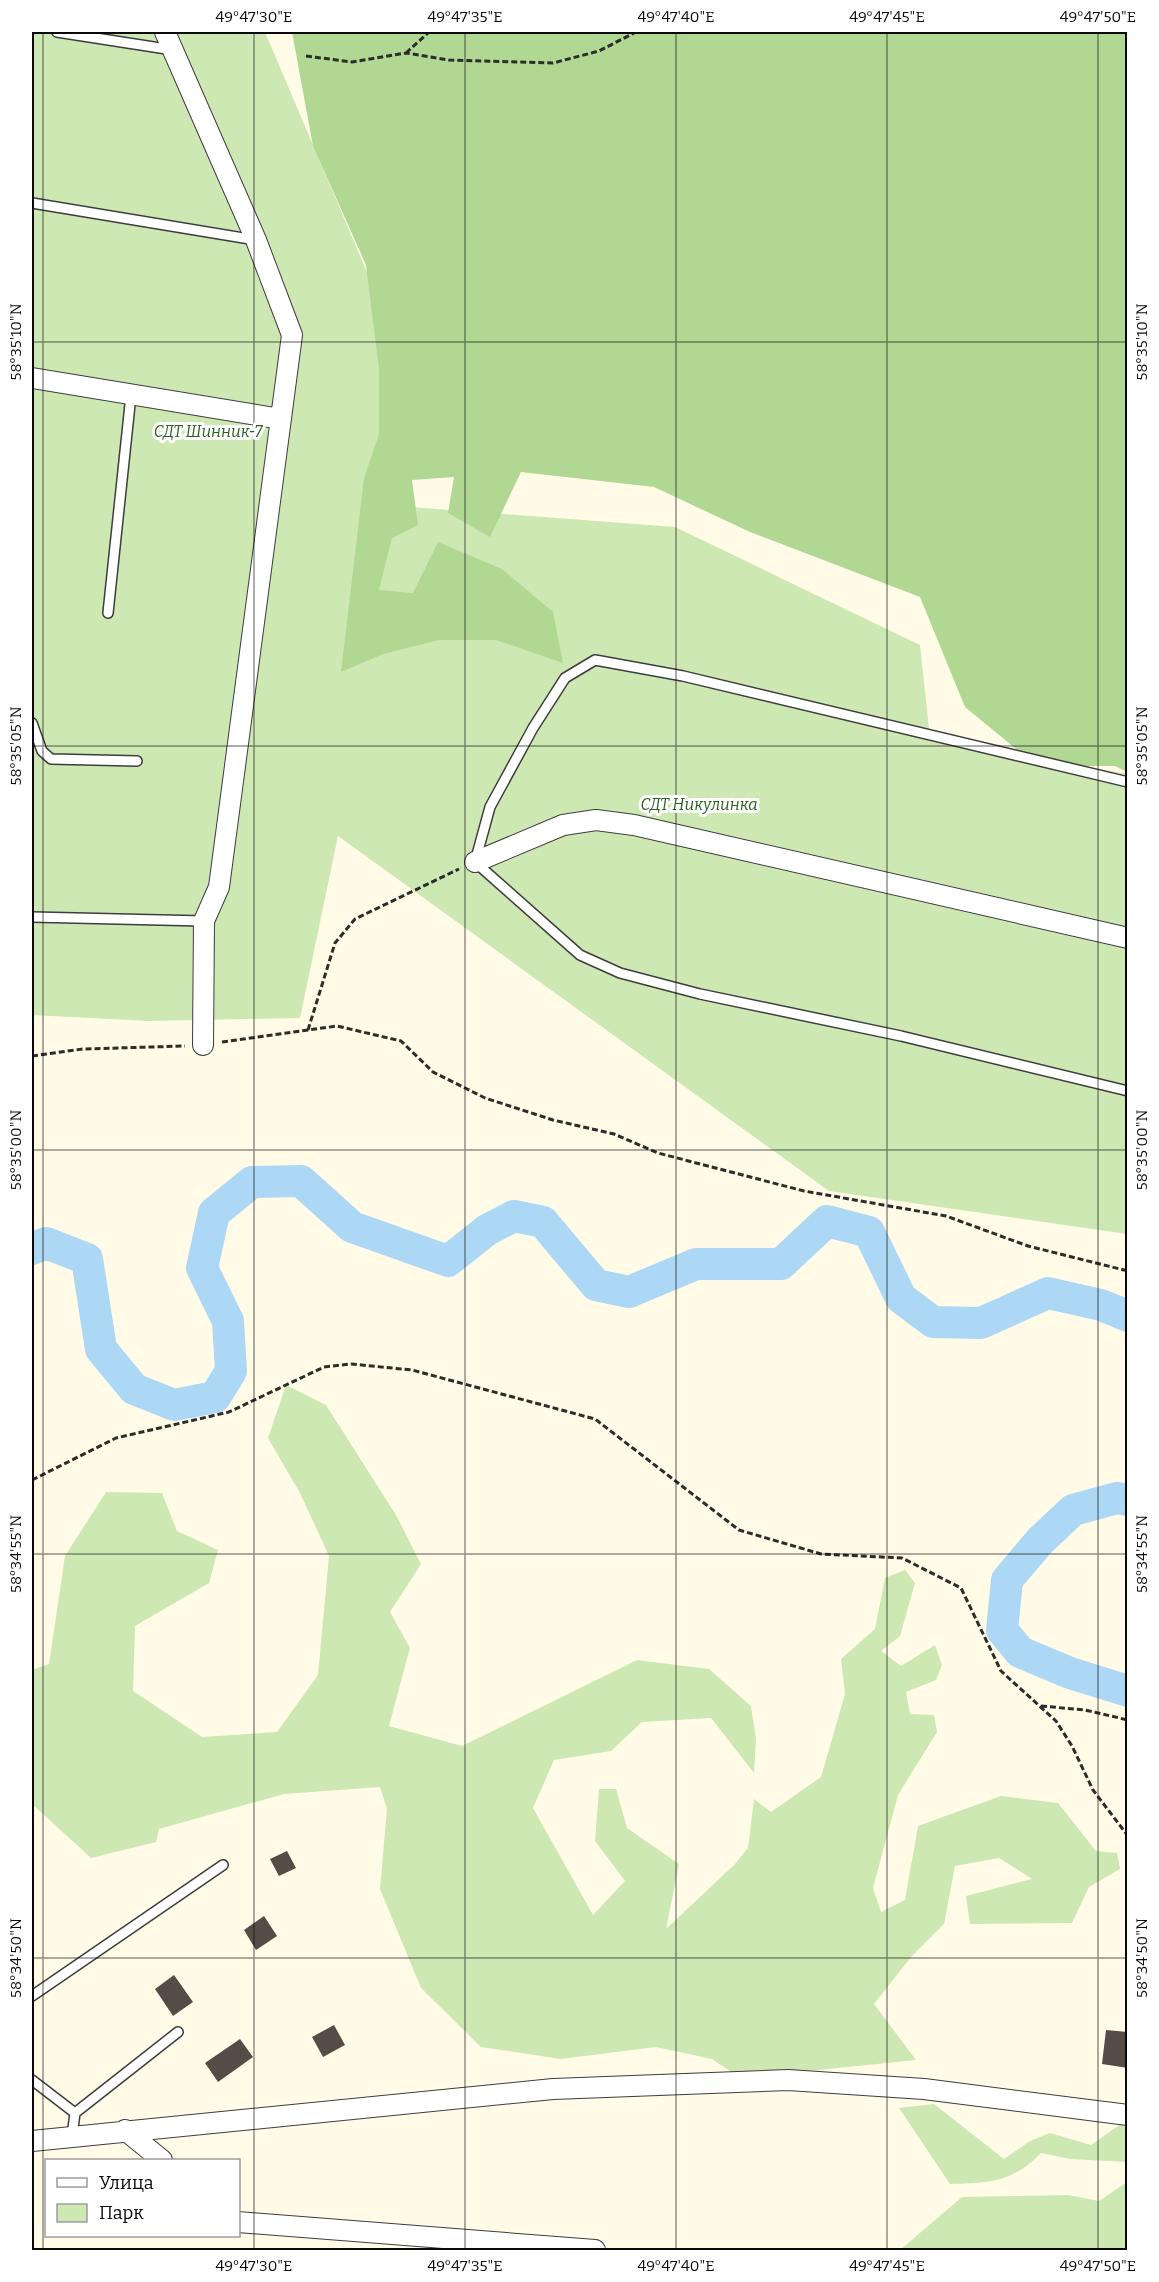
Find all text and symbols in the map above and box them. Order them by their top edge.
text: 49°47'30"E [216,8,292,26]
text: 49°47'35"E [427,8,503,26]
text: 49°47'40"E [637,8,715,26]
text: 49°47'45"E [849,8,925,26]
text: 49°47'50"E [1060,8,1136,26]
text: 58°35'10"N [7,303,25,381]
text: 58°35'10"N [1133,303,1151,381]
park label: СДТ Шинник-7 [154,422,263,441]
text: 58°35'05"N [7,706,25,786]
text: 58°35'05"N [1133,706,1151,786]
park label: СДТ Никулинка [640,795,758,814]
text: 58°35'00"N [7,1110,25,1190]
text: 58°35'00"N [1133,1110,1151,1190]
text: 58°34'55"N [7,1515,25,1593]
text: 58°34'55"N [1133,1515,1151,1593]
text: 58°34'50"N [7,1918,25,1998]
text: 58°34'50"N [1133,1918,1151,1998]
legend [45,2159,240,2237]
text: Улица [99,2172,154,2194]
text: Парк [99,2202,144,2224]
text: 49°47'30"E [216,2257,292,2275]
text: 49°47'35"E [427,2257,503,2275]
text: 49°47'40"E [637,2257,715,2275]
text: 49°47'45"E [849,2257,925,2275]
text: 49°47'50"E [1060,2257,1136,2275]

